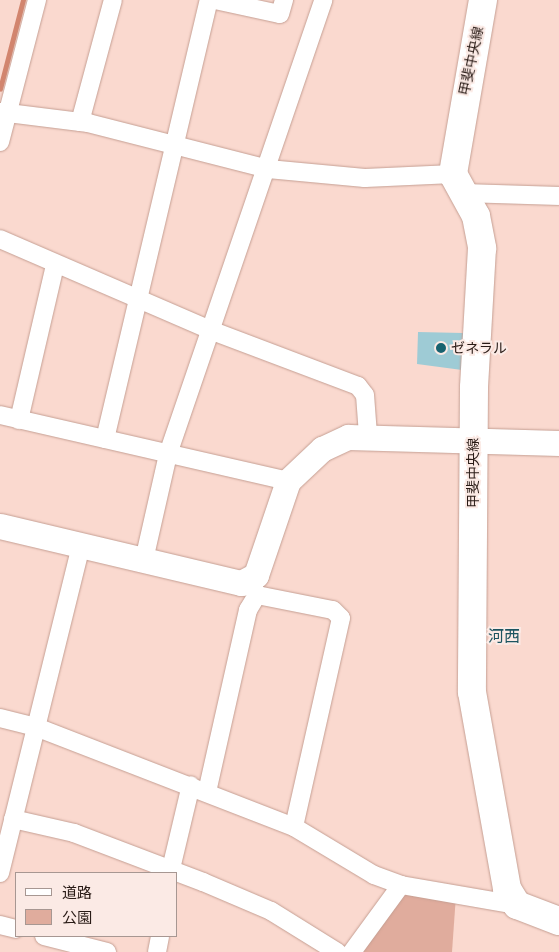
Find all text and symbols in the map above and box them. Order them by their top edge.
street label: 甲斐中央線 [456,25,486,97]
place label: ゼネラル [451,340,507,356]
marker: ゼネラル [435,342,447,354]
street label: 甲斐中央線 [465,438,481,508]
district label: 河西 [488,627,520,647]
legend [15,872,178,937]
text: 道路 [62,884,92,901]
text: 公園 [62,909,92,926]

